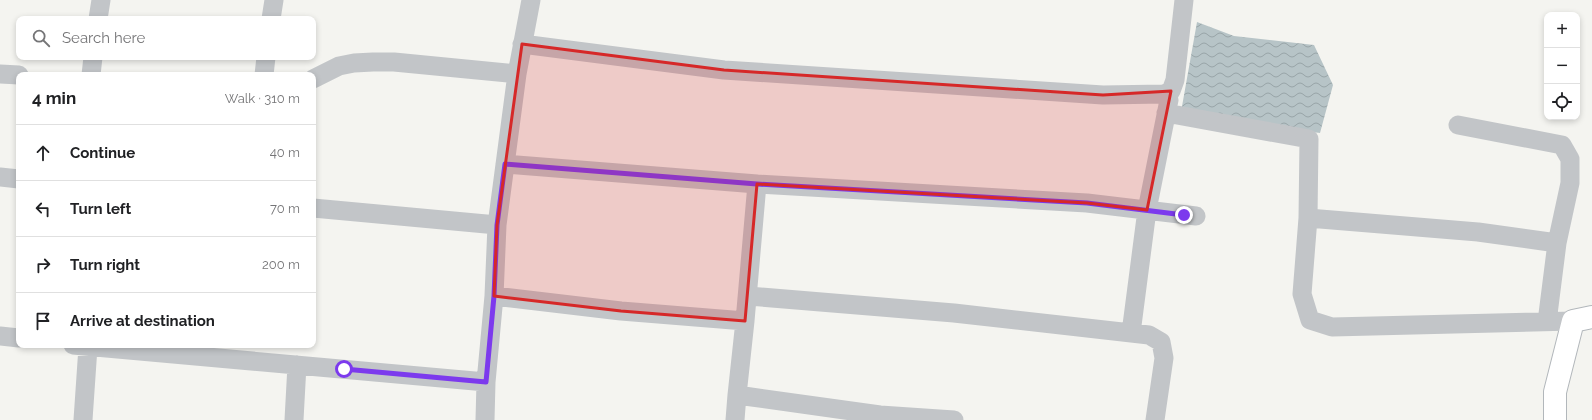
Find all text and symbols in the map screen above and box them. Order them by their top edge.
map controls [1544,12,1580,120]
button: + [1544,12,1580,48]
search box [16,16,316,60]
icon: search [30,27,52,49]
text: Search here [62,29,145,47]
button: − [1544,48,1580,84]
button: locate [1544,84,1580,120]
text: 4 min [32,88,76,108]
text: Walk · 310 m [225,91,300,106]
icon: ahead [32,142,54,164]
text: Continue [70,144,135,162]
text: 40 m [270,145,300,160]
icon: left [32,198,54,220]
text: Turn left [70,200,131,218]
text: 70 m [270,201,300,216]
route end [1175,206,1193,224]
icon: right [32,254,54,276]
text: Turn right [70,256,140,274]
text: 200 m [262,257,300,272]
icon: arrive [32,310,54,332]
text: Arrive at destination [70,312,215,330]
route start [335,360,353,378]

